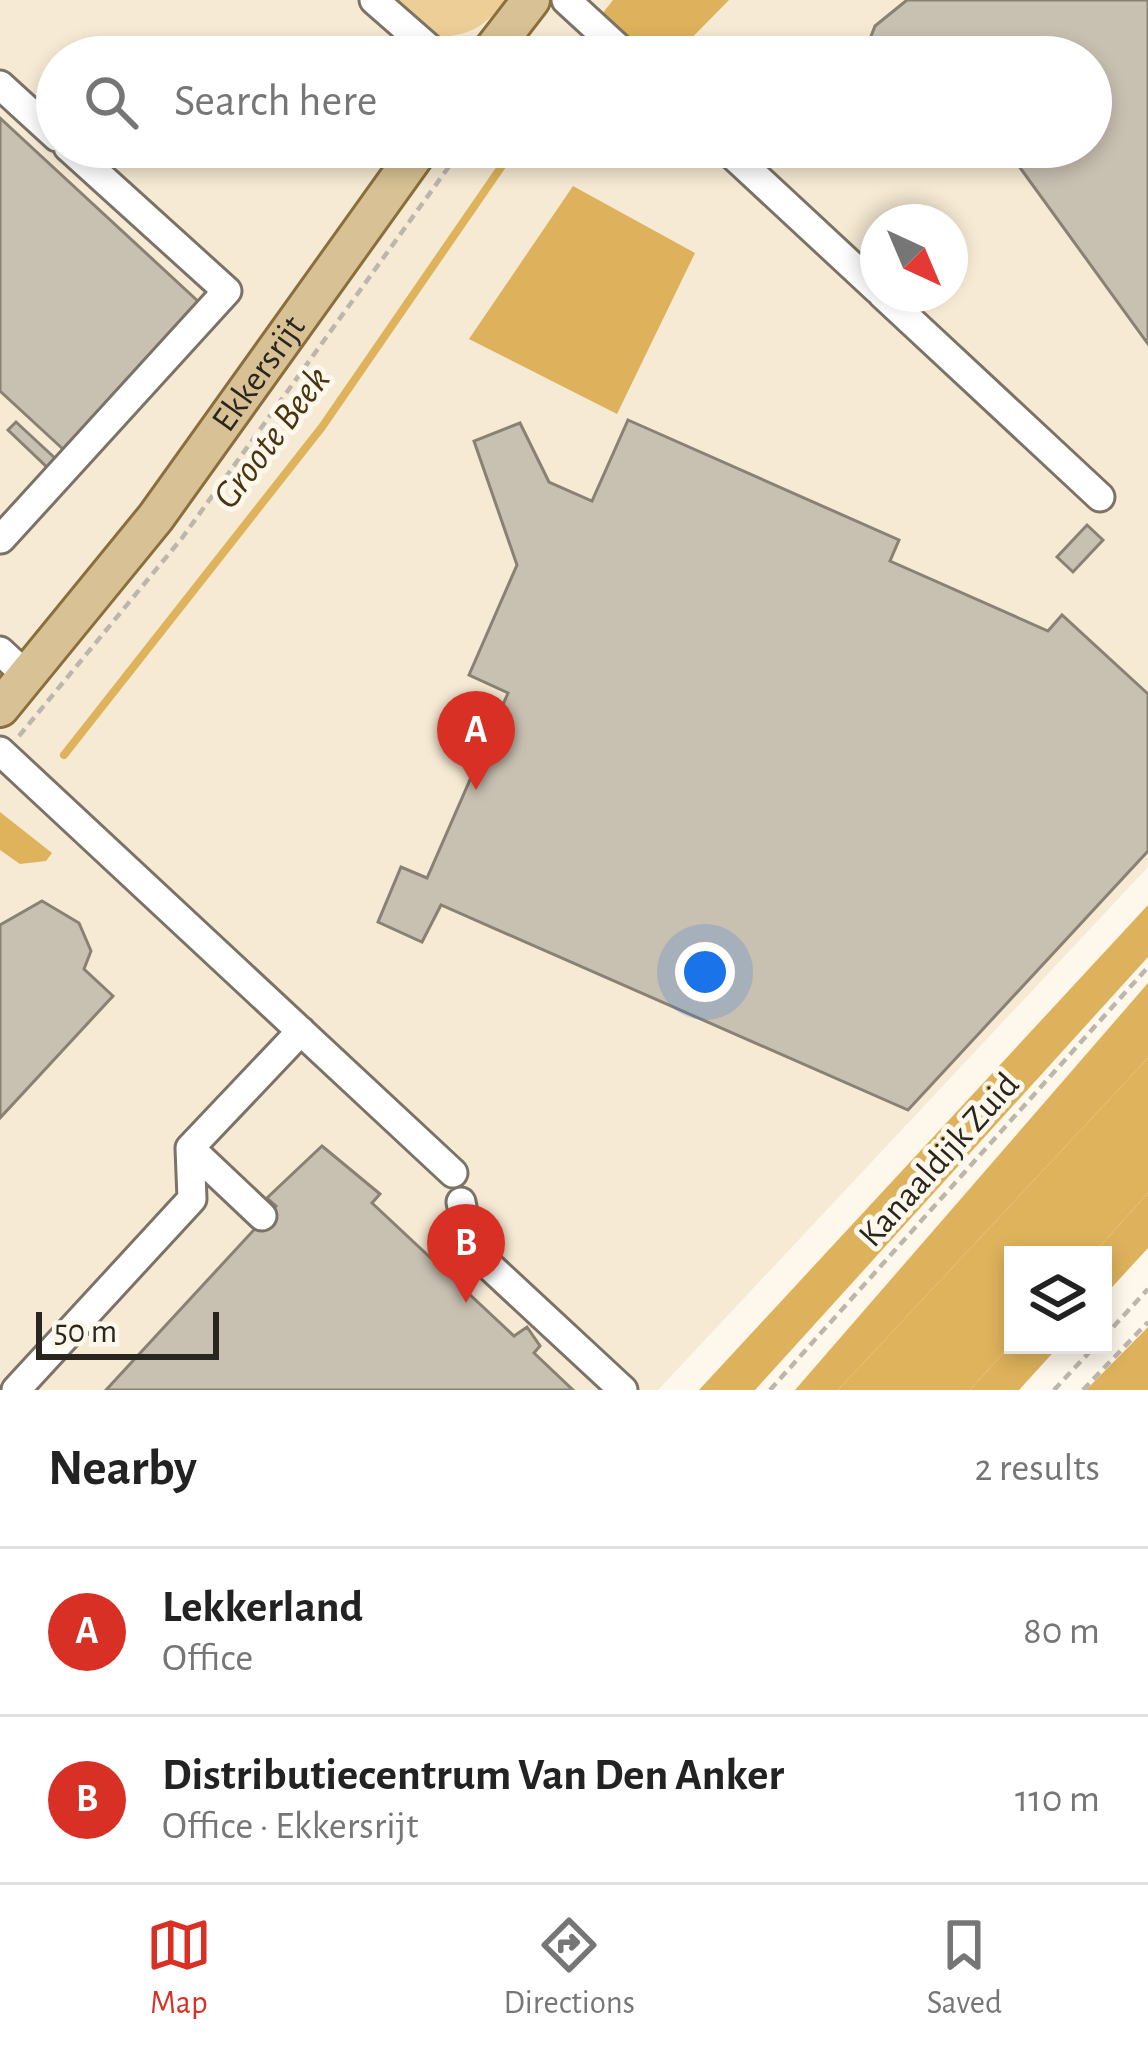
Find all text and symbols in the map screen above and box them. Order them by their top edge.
search box [36,36,1112,168]
icon: search [78,69,144,135]
text: Search here [174,79,377,124]
north arrow [860,204,968,312]
street label: Ekkersrijt [205,309,312,438]
water label: Groote Beek [206,360,338,516]
pin: A [437,691,515,790]
your location [675,942,735,1002]
street label: Kanaaldijk Zuid [852,1066,1026,1254]
pin: B [427,1204,505,1303]
map controls [1004,1246,1112,1354]
button: layers [1004,1246,1112,1354]
scale bar [36,1306,219,1359]
text: 50 m [54,1316,117,1349]
text: Nearby [48,1443,197,1494]
text: 2 results [974,1449,1100,1488]
text: Lekkerland [162,1585,363,1630]
text: A [75,1612,99,1651]
text: 80 m [1023,1612,1100,1651]
text: Office [162,1639,253,1678]
text: Distributiecentrum Van Den Anker [162,1753,784,1798]
text: B [76,1780,98,1819]
text: 110 m [1015,1780,1100,1819]
text: Office · Ekkersrijt [162,1807,419,1846]
tab: Map [146,1912,212,2024]
tab: Directions [503,1912,635,2024]
tab: Saved [927,1912,1002,2024]

